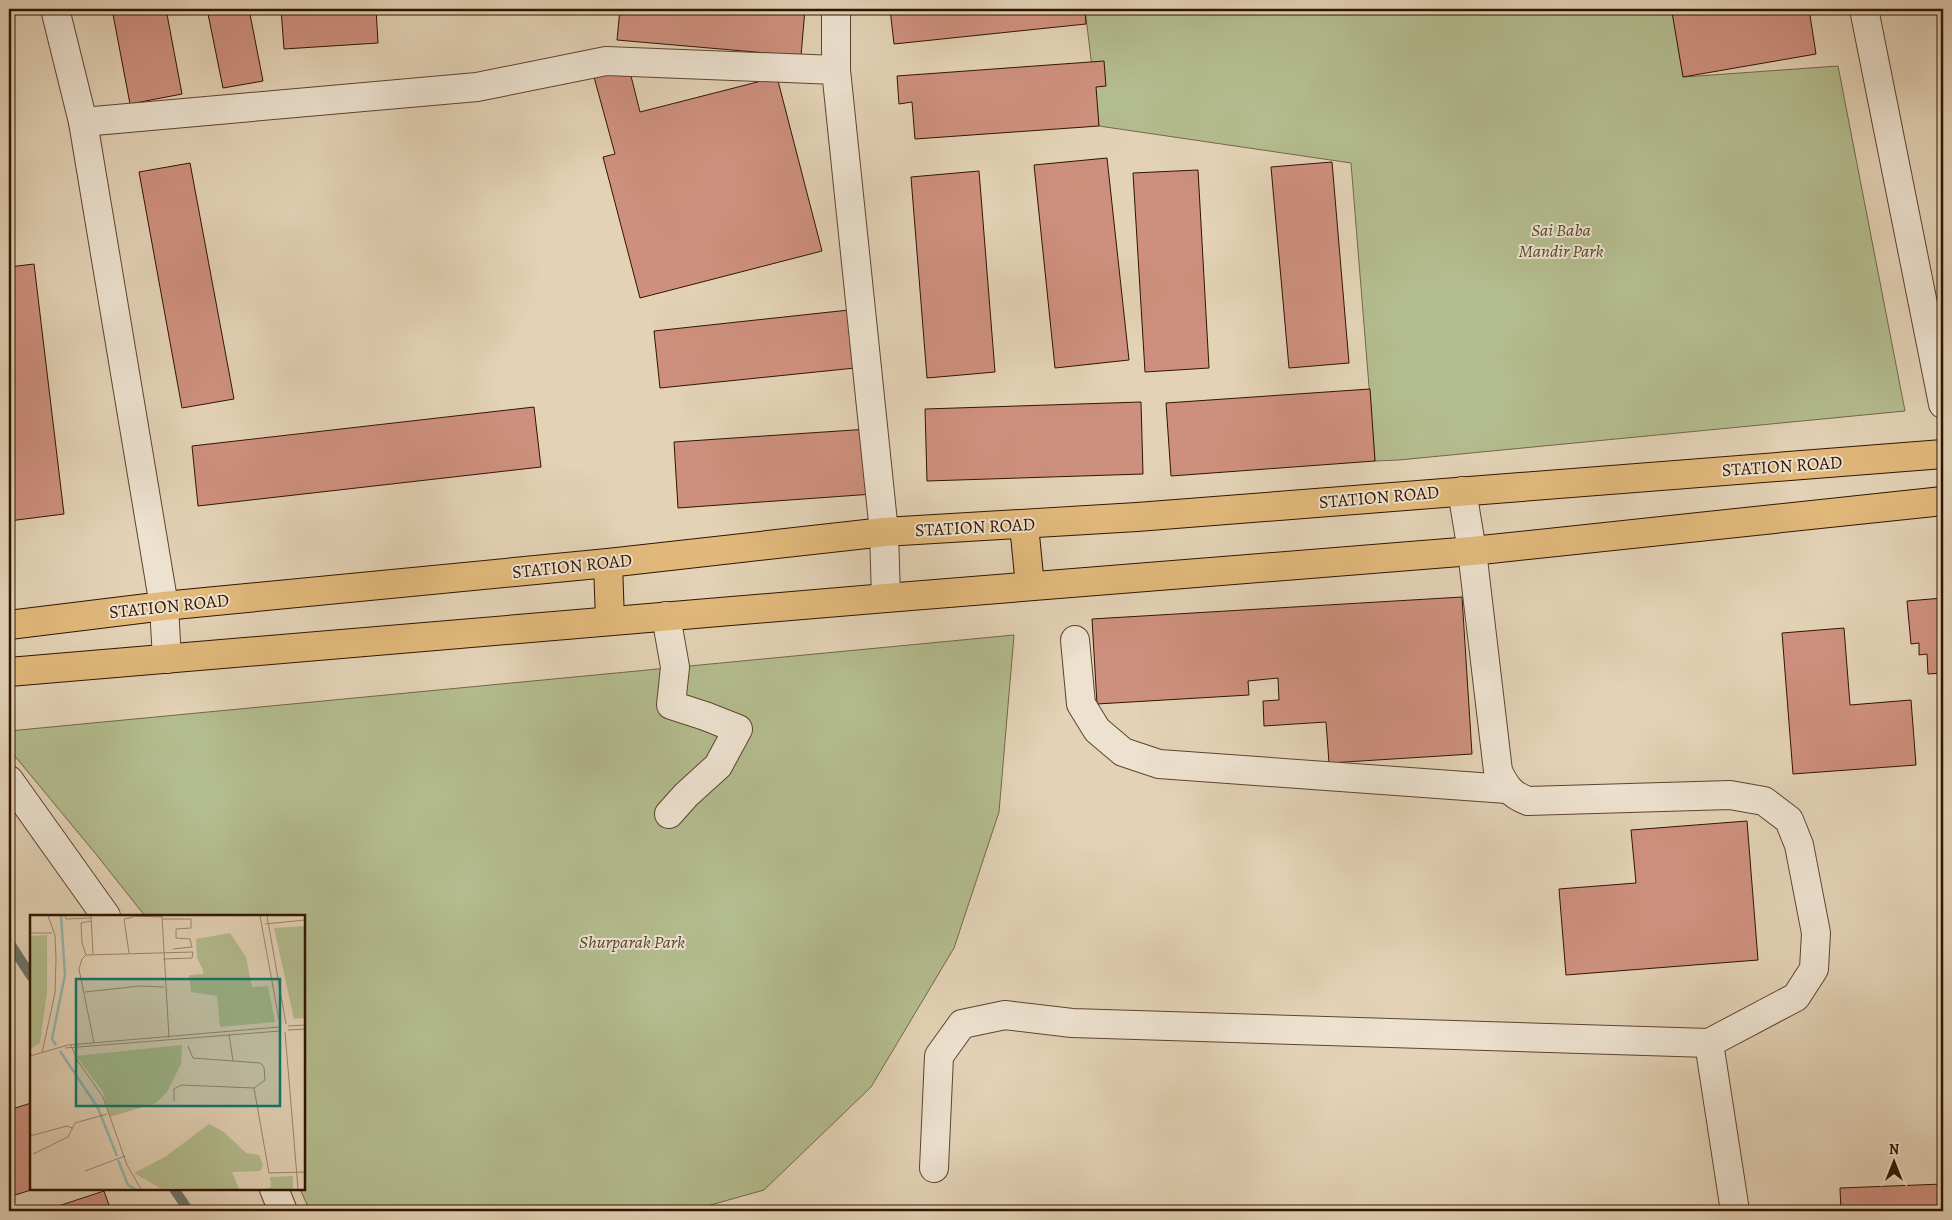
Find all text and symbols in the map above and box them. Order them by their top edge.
park label: Sai Baba Mandir Park [1518,218,1604,263]
street label: STATION ROAD [1721,450,1843,482]
street label: STATION ROAD [1318,480,1440,514]
street label: STATION ROAD [914,512,1036,542]
street label: STATION ROAD [511,548,633,584]
street label: STATION ROAD [108,588,230,624]
inset map [30,915,305,1190]
park label: Shurparak Park [579,930,685,954]
north arrow [1870,1138,1920,1188]
text: N [1889,1140,1899,1159]

